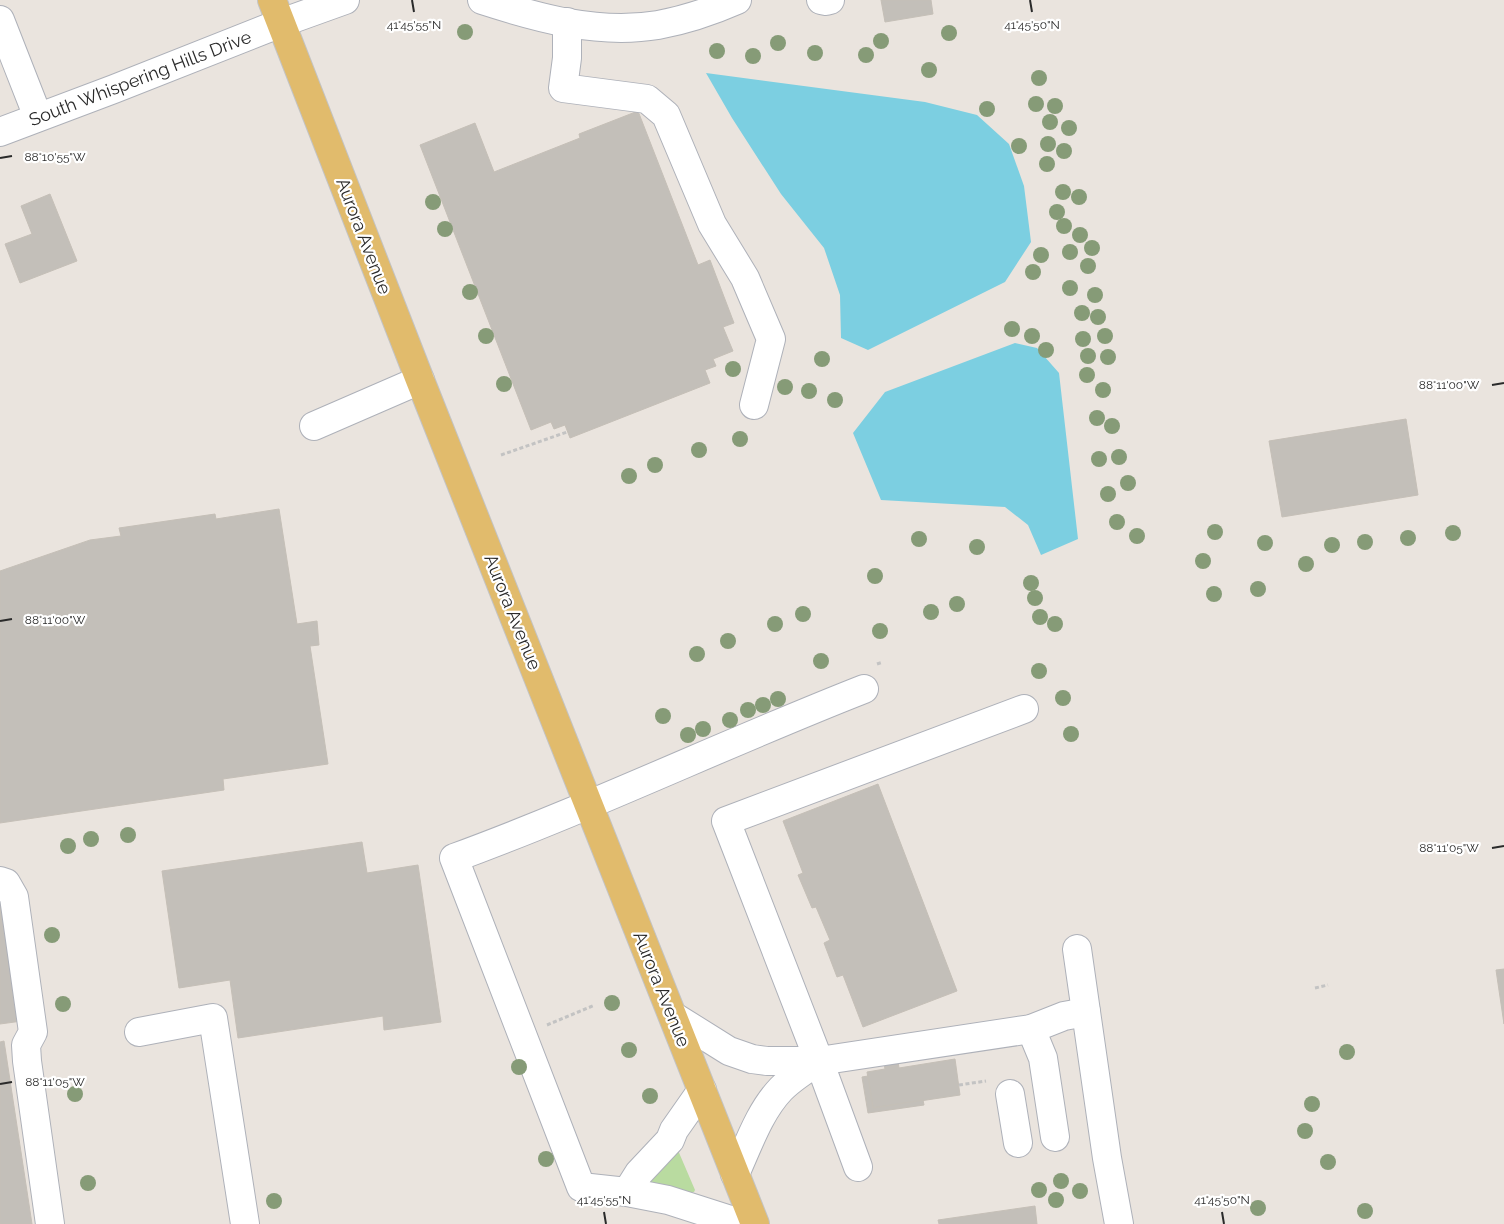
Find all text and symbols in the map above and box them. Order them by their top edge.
text: 41°45'55"N [387,18,441,32]
text: 41°45'50"N [1004,18,1060,32]
street label: South Whispering Hills Drive [26,26,254,130]
text: 88°10'55"W [24,150,86,164]
street label: Aurora Avenue [332,175,396,297]
text: 88°11'00"W [1419,378,1480,392]
street label: Aurora Avenue [480,551,546,673]
text: 88°11'00"W [25,613,86,627]
text: 88°11'05"W [1419,841,1479,855]
street label: Aurora Avenue [629,928,695,1050]
text: 88°11'05"W [25,1075,85,1089]
text: 41°45'55"N [577,1193,631,1207]
text: 41°45'50"N [1194,1193,1250,1207]

